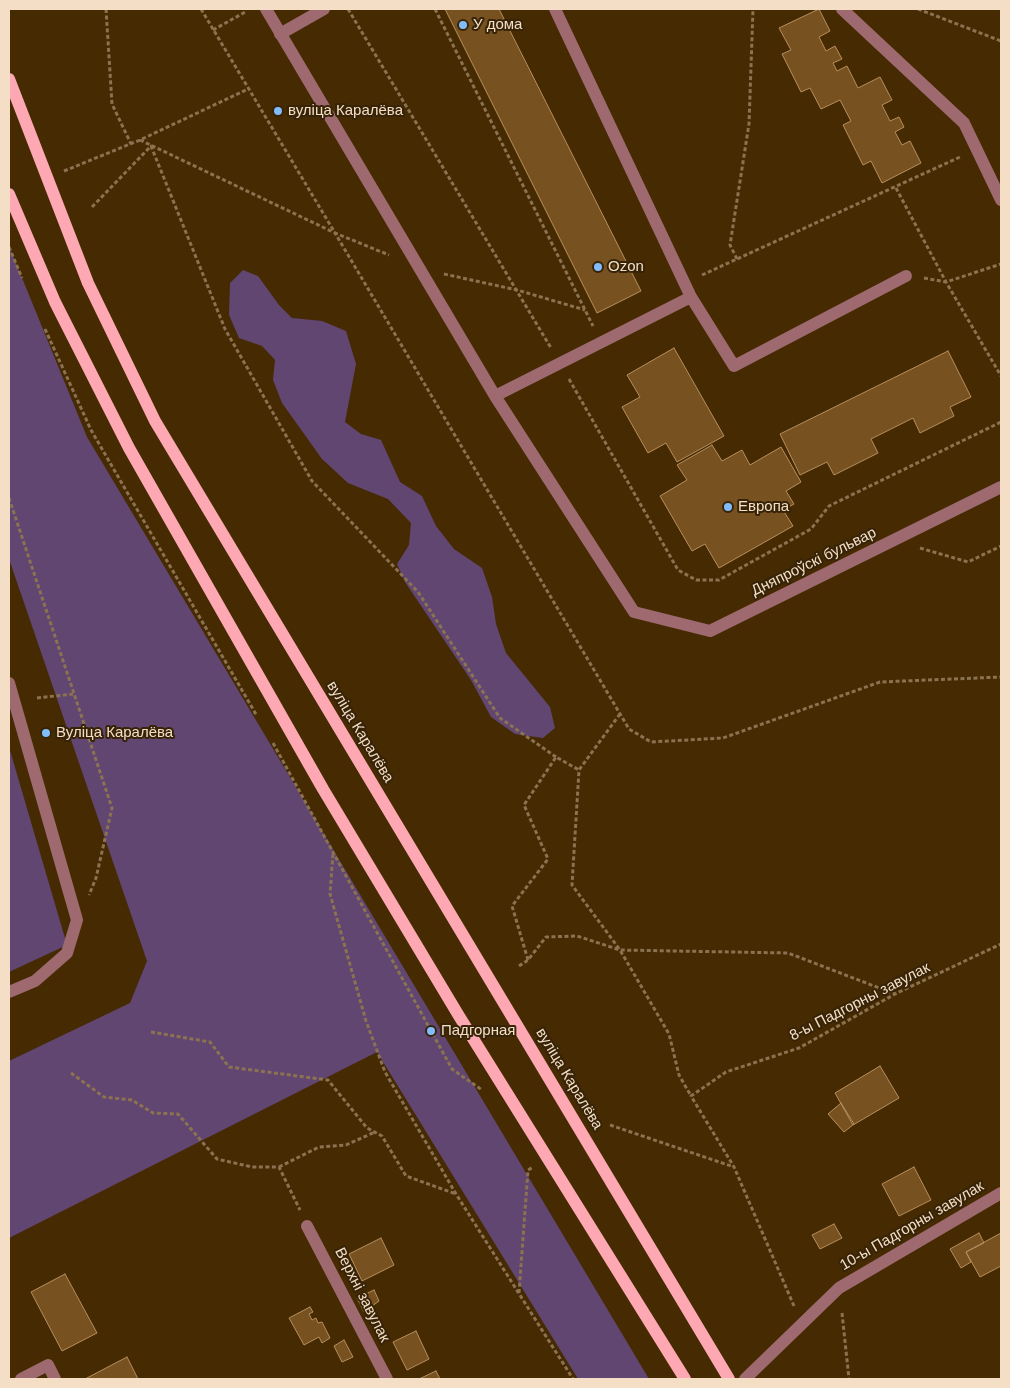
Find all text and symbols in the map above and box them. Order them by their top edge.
place label: У дома [473,16,522,34]
marker: У дома [457,19,469,31]
place label: вуліца Каралёва [288,102,403,120]
marker: вуліца Каралёва [272,105,284,117]
place label: Ozon [608,258,644,276]
marker: Ozon [592,261,604,273]
place label: Европа [738,498,789,516]
marker: Европа [722,501,734,513]
street label: Дняпроўскі бульвар [749,524,879,600]
street label: вуліца Каралёва [323,678,397,786]
place label: Вуліца Каралёва [56,724,173,742]
marker: Вуліца Каралёва [40,727,52,739]
street label: 8-ы Падгорны завулак [787,959,933,1045]
place label: Падгорная [441,1022,515,1040]
marker: Падгорная [425,1025,437,1037]
street label: вуліца Каралёва [532,1025,606,1133]
street label: 10-ы Падгорны завулак [837,1177,987,1275]
street label: Верхні завулак [330,1245,394,1345]

